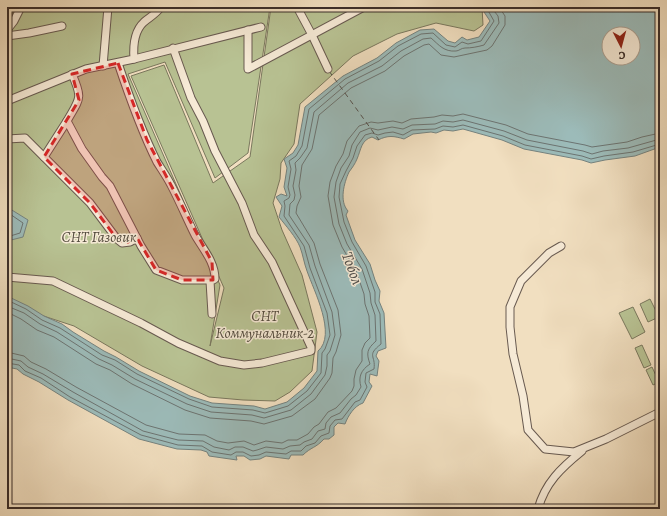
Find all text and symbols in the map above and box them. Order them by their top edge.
north arrow [601,26,641,66]
text: С [618,48,626,63]
park label: СНТ Газовик [62,227,137,247]
water label: Тобол [336,249,368,289]
park label: СНТ Коммунальник-2 [216,306,315,343]

